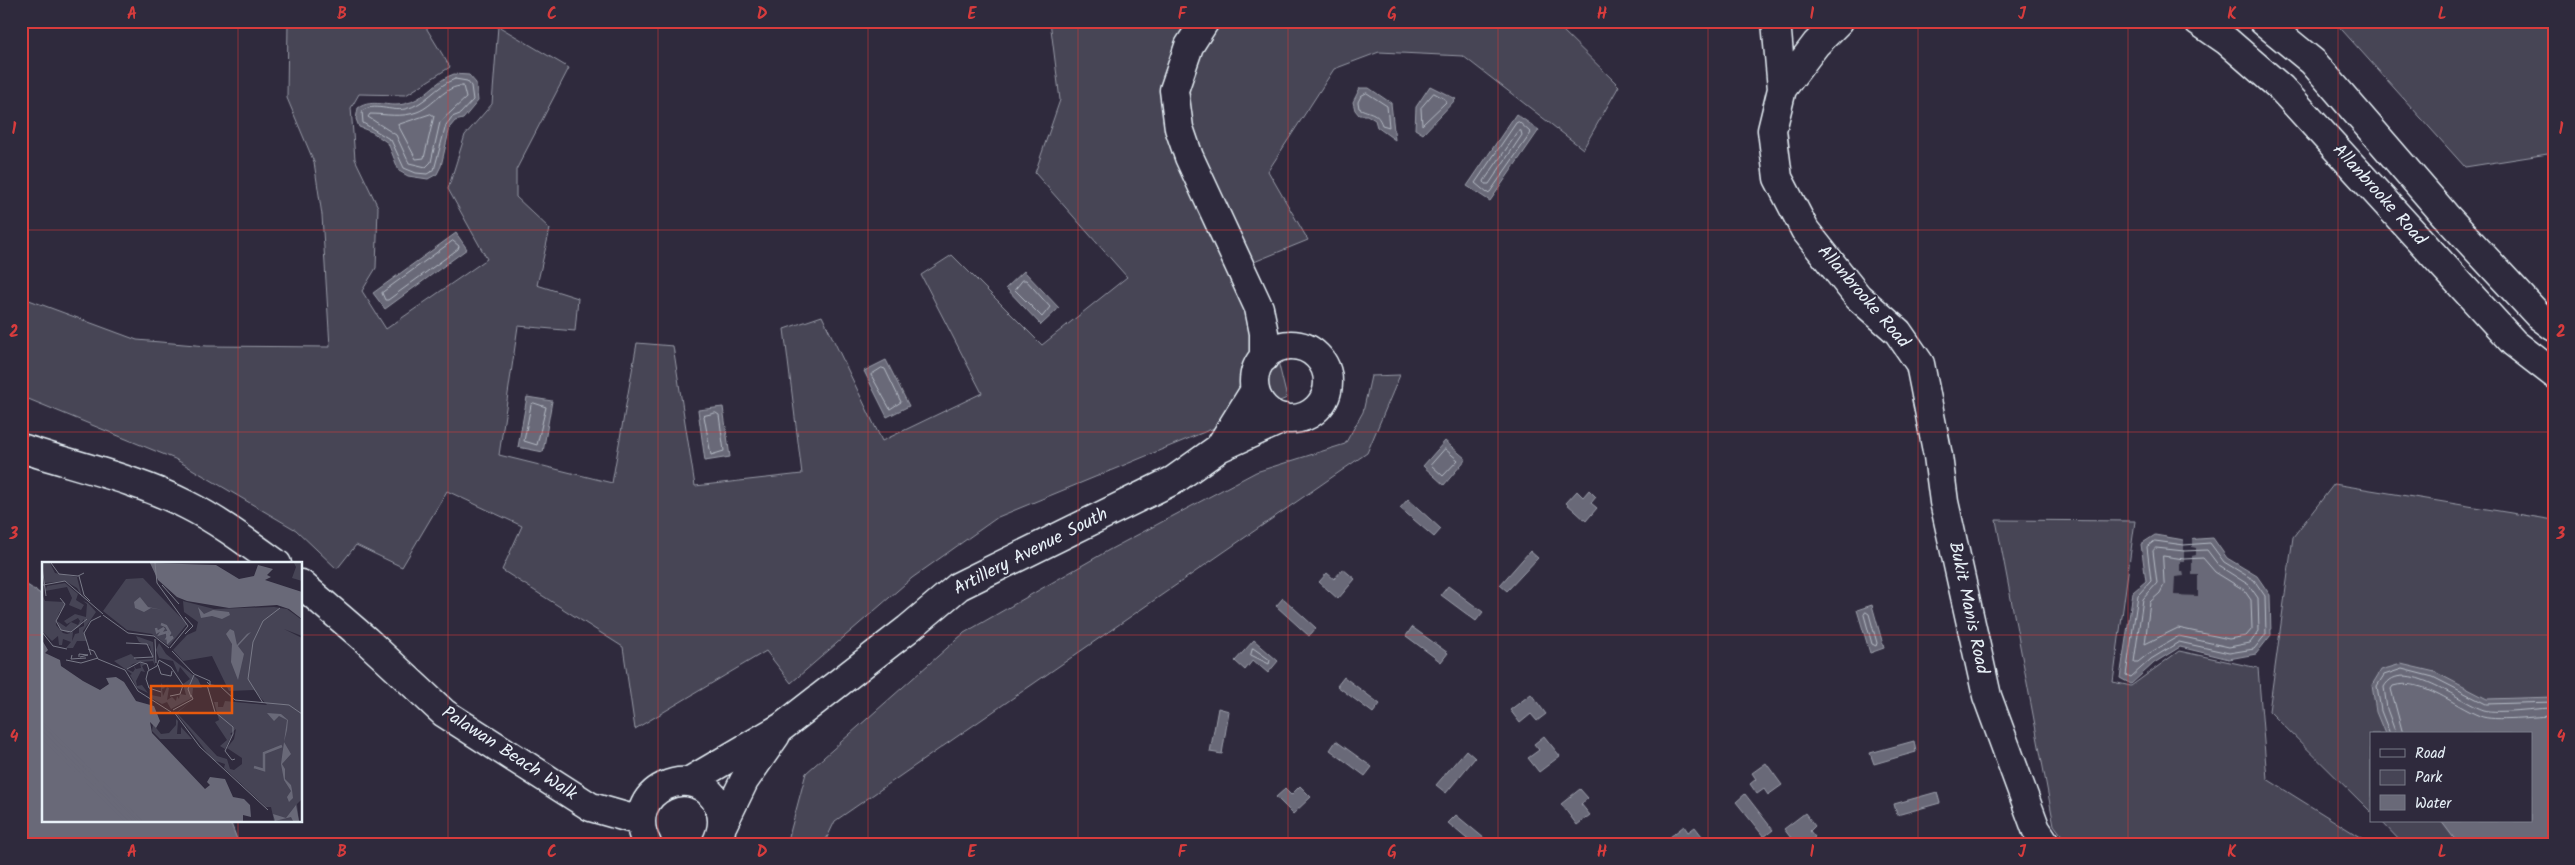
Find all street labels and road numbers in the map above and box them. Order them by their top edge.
street label: Allanbrooke Road [2325,137,2434,254]
street label: Allanbrooke Road [1810,239,1917,356]
street label: Artillery Avenue South [949,501,1113,603]
street label: Bukit Manis Road [1940,539,1996,678]
street label: Palawan Beach Walk [435,699,583,809]

